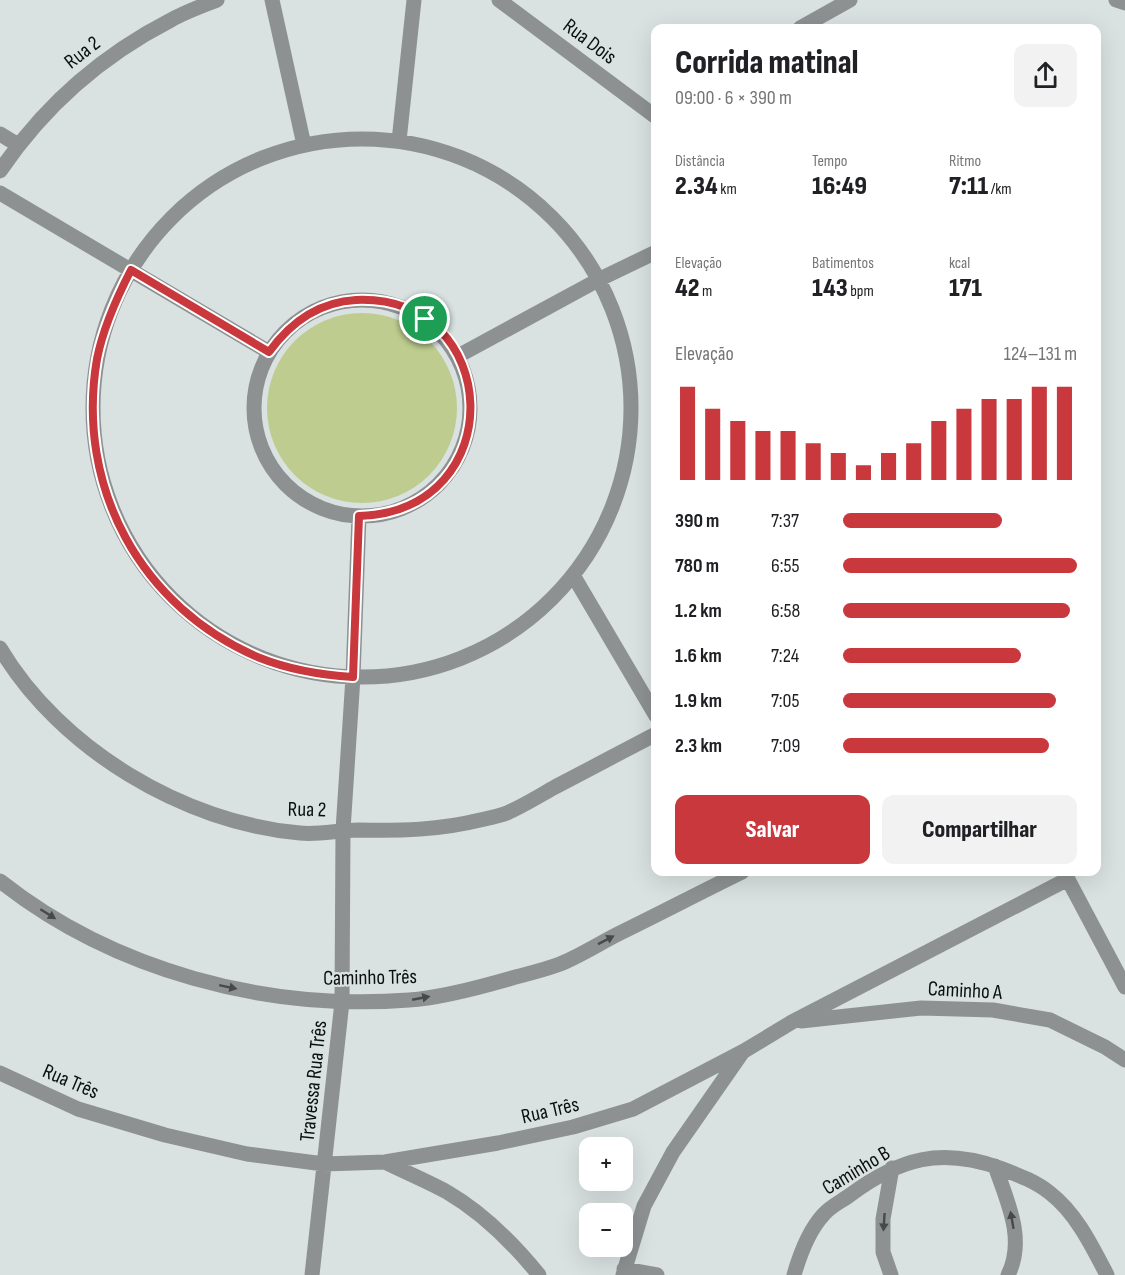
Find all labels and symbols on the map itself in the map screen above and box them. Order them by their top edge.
street label: Rua Dois [558,13,621,70]
street label: Rua 2 [59,31,105,74]
pin [399,293,450,344]
street label: Rua 2 [287,797,326,822]
one-way arrow [40,908,56,919]
one-way arrow [598,936,615,945]
street label: Caminho Três [323,964,417,991]
street label: Caminho A [927,976,1004,1005]
one-way arrow [219,983,238,992]
one-way arrow [412,993,431,1002]
street label: Travessa Rua Três [295,1019,332,1143]
street label: Rua Três [39,1059,103,1104]
street label: Rua Três [519,1092,581,1129]
street label: Caminho B [818,1140,895,1200]
one-way arrow [1007,1210,1016,1229]
one-way arrow [879,1212,889,1231]

